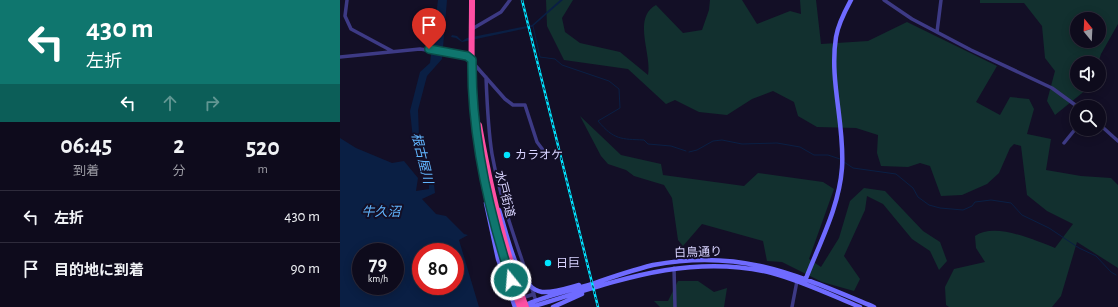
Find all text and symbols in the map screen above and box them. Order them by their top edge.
pin [412,8,446,49]
north arrow [1070,12,1106,48]
map controls [1070,12,1106,136]
icon: arrive [418,14,440,36]
text: 430 m [86,15,154,43]
icon: left [20,16,72,68]
text: 左折 [86,53,122,71]
button: sound [1070,56,1106,92]
icon: left [117,92,139,114]
icon: ahead [159,92,181,114]
icon: right [201,92,223,114]
button: search [1070,100,1106,136]
water label: 根古屋川 [409,131,436,187]
text: 06:45 [60,134,112,158]
text: 2 [173,134,185,158]
text: 520 [246,136,280,160]
place label: カラオケ [515,149,563,161]
marker: カラオケ [502,150,512,160]
text: m [258,163,268,176]
text: 到着 [73,165,99,178]
text: 分 [172,165,185,178]
street label: 水戸街道 [493,169,518,219]
water label: 牛久沼 [361,205,402,219]
icon: left [20,206,42,228]
text: 430 m [284,209,320,224]
text: 左折 [54,211,84,226]
speed limit sign: 80 [412,243,464,295]
street label: 白鳥通り [674,244,722,259]
text: 79 [369,254,387,274]
place label: 日巨 [556,257,580,269]
icon: arrive [20,258,42,280]
marker: 日巨 [543,258,553,268]
position arrow [490,259,532,301]
text: 90 m [291,261,320,276]
text: 目的地に到着 [54,263,144,278]
text: km/h [368,274,388,284]

